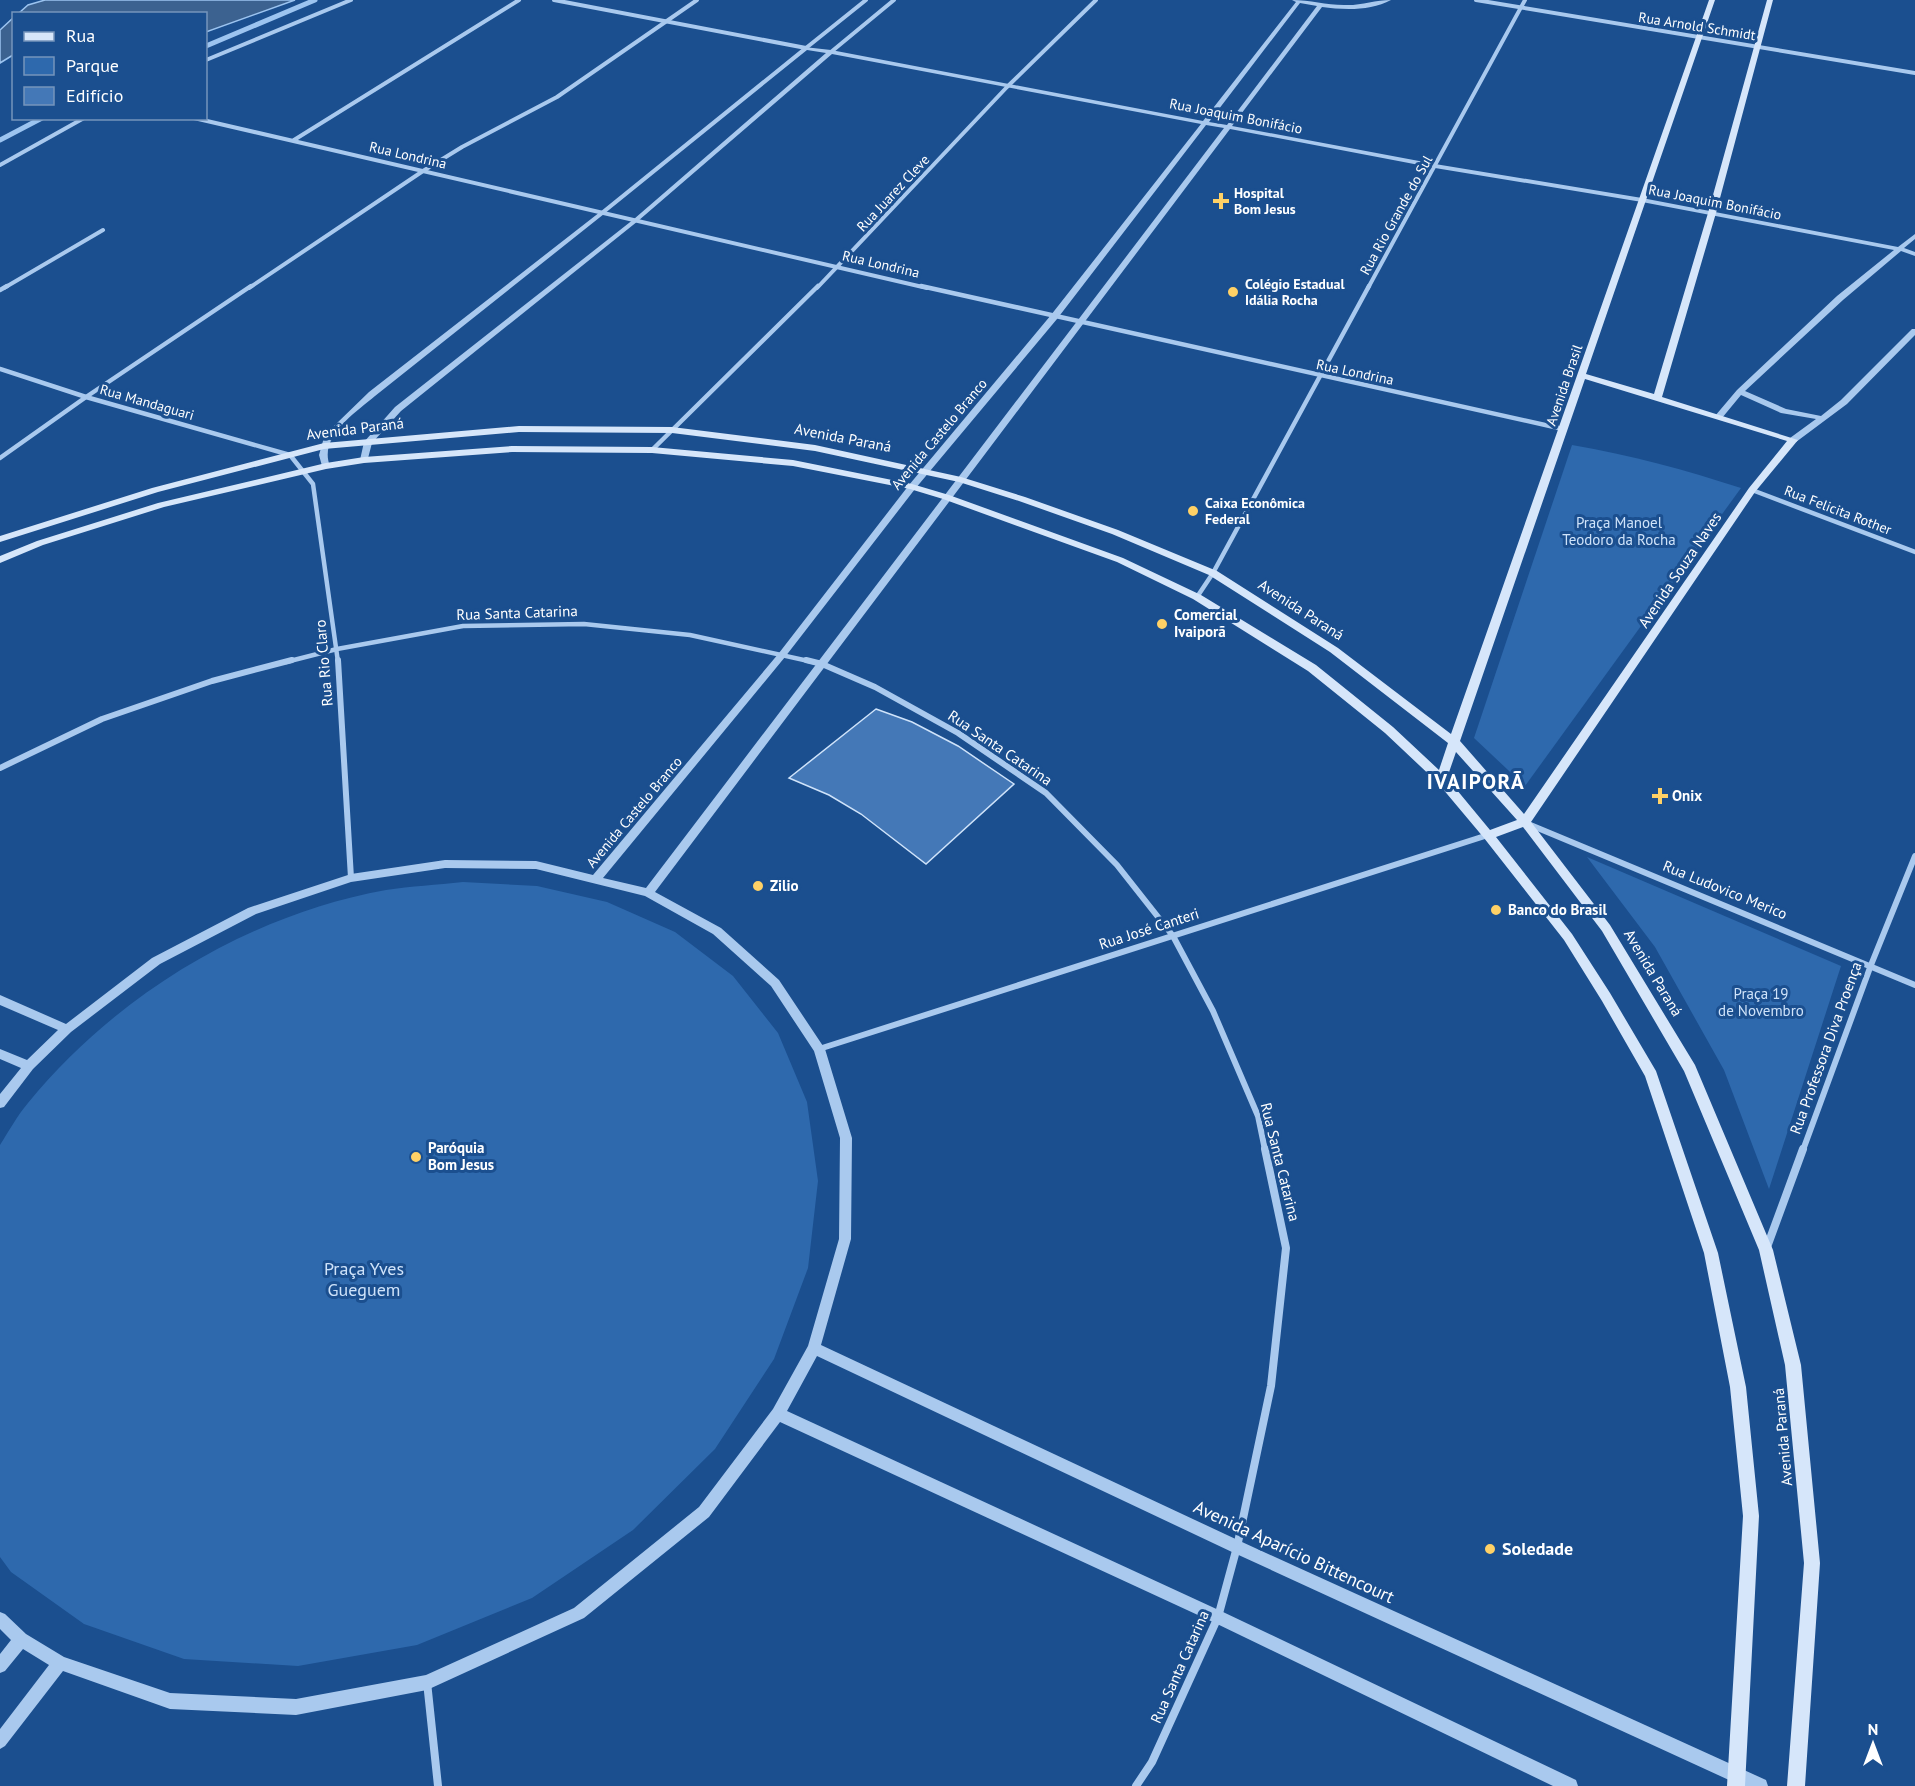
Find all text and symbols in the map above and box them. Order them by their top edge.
street label: Rua Arnold Schmidt [1637,8,1757,44]
legend [12,12,207,120]
text: Rua [66,24,95,47]
text: Parque [66,54,119,77]
text: Edifício [66,84,123,107]
street label: Rua Joaquim Bonifácio [1168,94,1304,138]
street label: Rua Londrina [368,137,448,173]
street label: Rua Juarez Cleve [853,151,933,235]
street label: Rua Rio Grande do Sul [1356,152,1436,278]
street label: Rua Joaquim Bonifácio [1647,180,1783,224]
place label: Hospital Bom Jesus [1234,184,1296,218]
marker: Hospital Bom Jesus [1212,192,1230,210]
street label: Rua Londrina [841,246,921,282]
place label: Colégio Estadual Idália Rocha [1245,275,1345,309]
marker: Colégio Estadual Idália Rocha [1226,285,1240,299]
street label: Avenida Brasil [1542,342,1586,428]
street label: Rua Londrina [1315,355,1395,389]
street label: Avenida Castelo Branco [887,375,991,493]
street label: Rua Mandaguari [98,380,196,424]
street label: Avenida Paraná [305,413,405,444]
street label: Avenida Paraná [793,419,893,456]
street label: Rua Felicita Rother [1782,481,1894,539]
place label: Caixa Econômica Federal [1205,494,1305,528]
marker: Caixa Econômica Federal [1186,504,1200,518]
street label: Avenida Souza Naves [1634,508,1725,631]
park label: Praça Manoel Teodoro da Rocha [1562,513,1676,549]
street label: Avenida Paraná [1255,575,1348,644]
street label: Rua Santa Catarina [456,601,578,624]
place label: Comercial Ivaiporã [1174,605,1238,641]
marker: Comercial Ivaiporã [1155,617,1169,631]
street label: Rua Rio Claro [310,619,337,707]
street label: Rua Santa Catarina [945,706,1056,789]
street label: Avenida Castelo Branco [582,753,686,871]
district label: IVAIPORÃ [1427,768,1525,795]
place label: Onix [1672,786,1702,805]
marker: Onix [1653,789,1667,803]
street label: Rua Ludovico Merico [1660,856,1790,923]
place label: Zilio [770,876,799,895]
marker: Zilio [751,879,765,893]
place label: Banco do Brasil [1508,900,1607,919]
street label: Rua José Canteri [1096,903,1201,954]
marker: Banco do Brasil [1489,903,1503,917]
street label: Avenida Paraná [1620,926,1687,1020]
street label: Rua Professora Diva Proença [1785,959,1866,1137]
park label: Praça 19 de Novembro [1718,984,1804,1020]
street label: Rua Santa Catarina [1257,1101,1304,1223]
place label: Paróquia Bom Jesus [428,1138,494,1174]
marker: Paróquia Bom Jesus [409,1150,423,1164]
park label: Praça Yves Gueguem [324,1257,404,1301]
street label: Avenida Paraná [1769,1387,1796,1487]
street label: Avenida Aparício Bittencourt [1190,1495,1398,1608]
place label: Soledade [1502,1537,1573,1560]
marker: Soledade [1483,1542,1497,1556]
street label: Rua Santa Catarina [1146,1607,1213,1726]
north arrow [1843,1714,1903,1774]
text: N [1868,1719,1878,1739]

